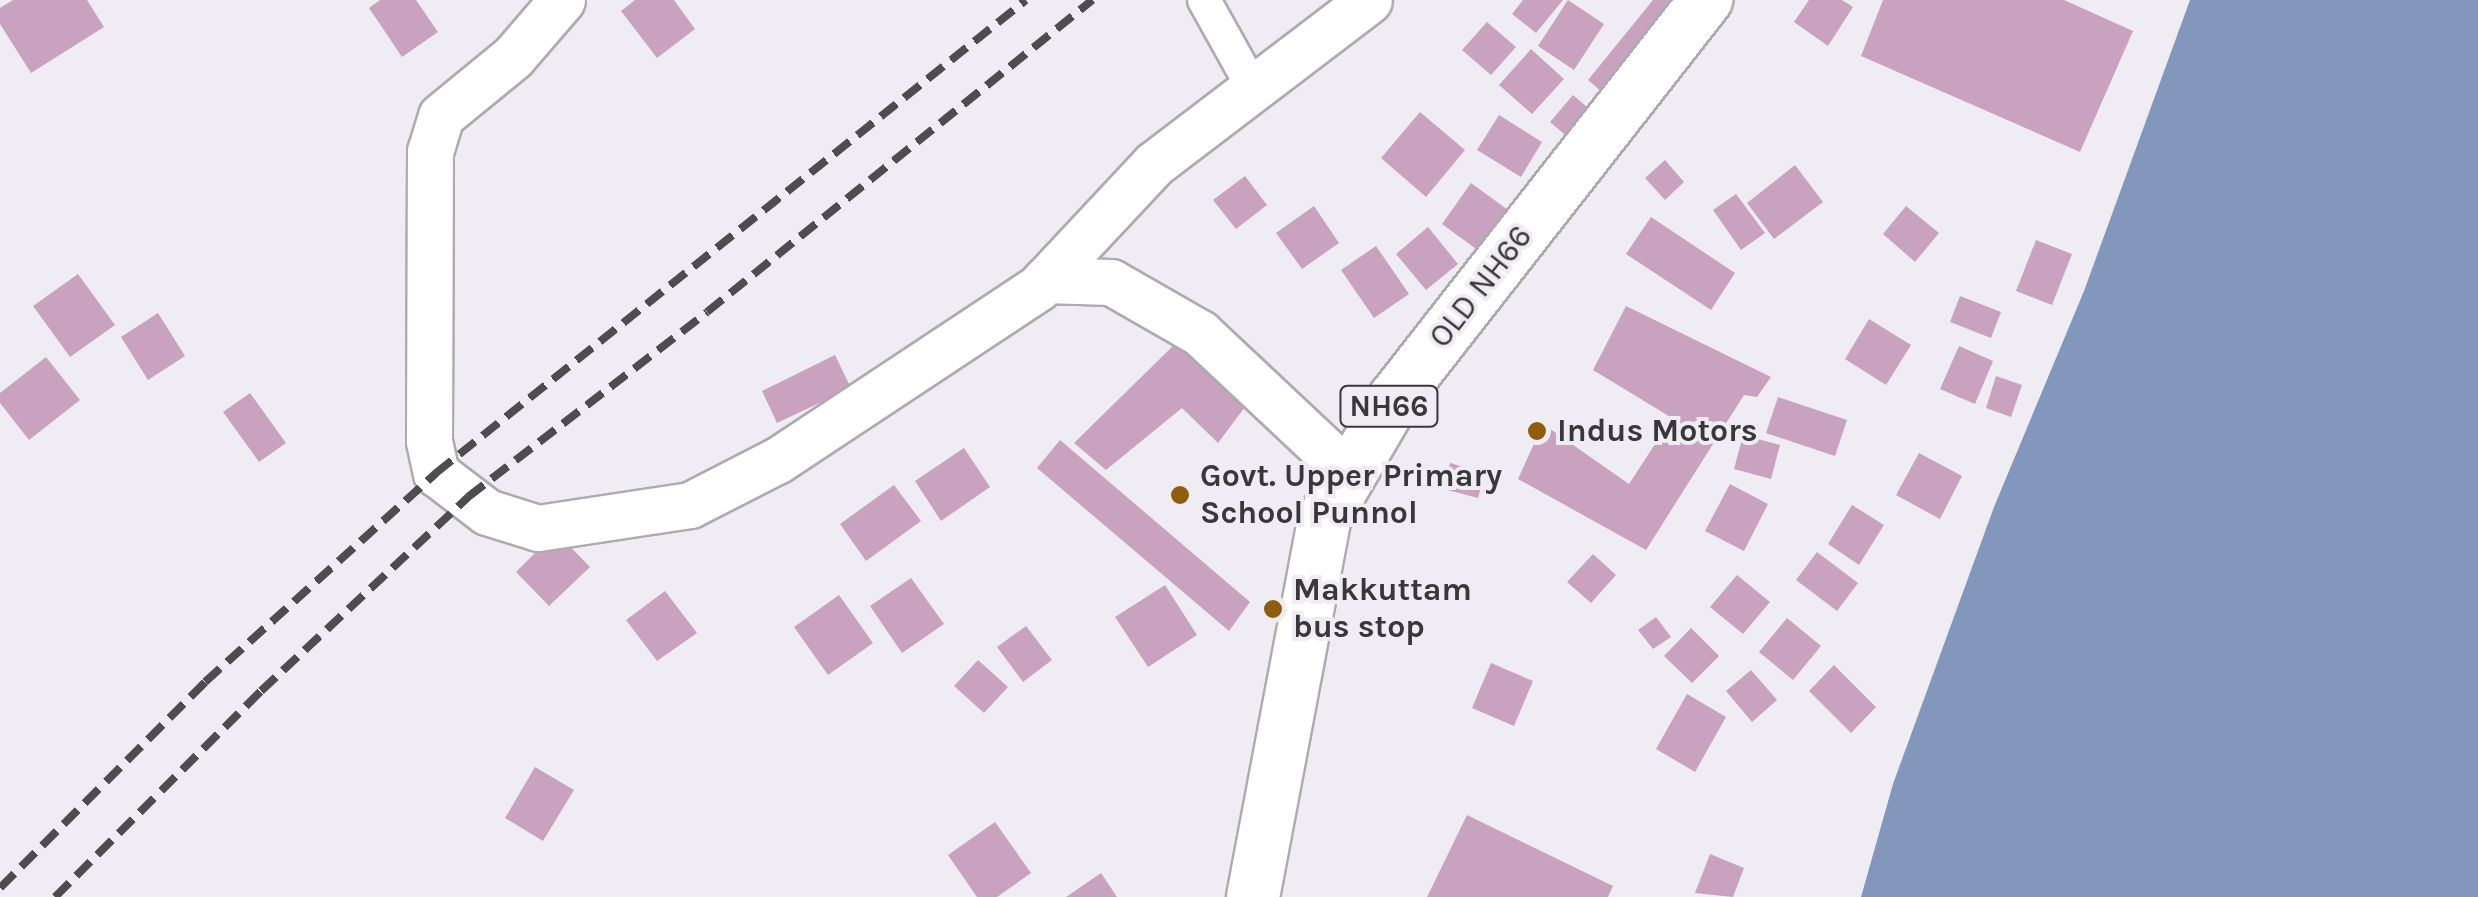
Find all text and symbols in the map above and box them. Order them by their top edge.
street label: OLD NH66 [1421,218,1541,356]
road number: NH66 [1339,381,1439,431]
place label: Indus Motors [1557,412,1758,450]
marker: Indus Motors [1526,420,1548,442]
place label: Govt. Upper Primary School Punnol [1200,458,1502,533]
marker: Govt. Upper Primary School Punnol [1169,484,1191,506]
place label: Makkuttam bus stop [1293,572,1472,647]
marker: Makkuttam bus stop [1262,598,1284,620]

